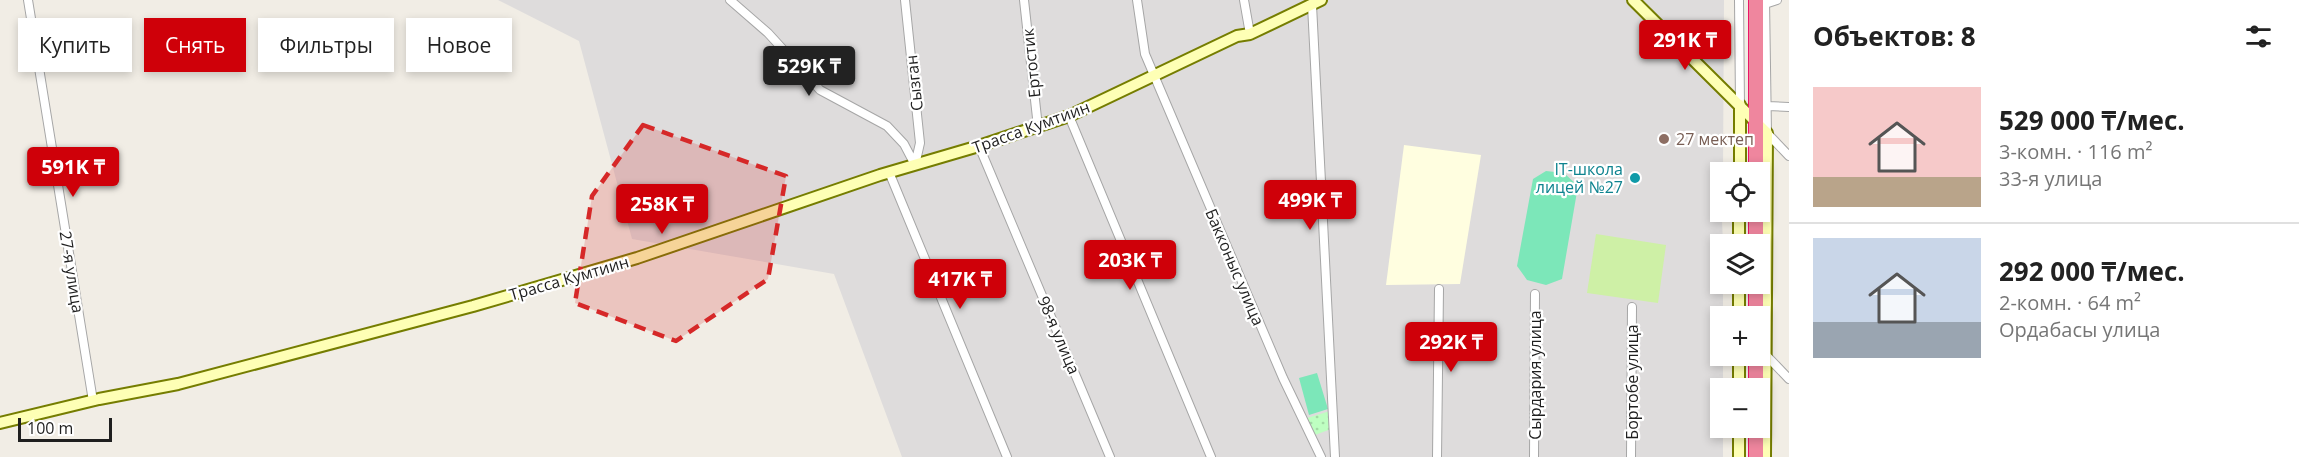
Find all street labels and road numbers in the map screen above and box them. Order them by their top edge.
street label: Ертостик [1016,27,1046,99]
street label: Сызган [900,54,928,112]
street label: Трасса Кумтиин [969,96,1093,158]
street label: Бакконыс улица [1200,205,1270,329]
street label: 27-я улица [55,229,89,315]
street label: Трасса Кумтиин [507,250,631,306]
street label: 98-я улица [1033,293,1085,377]
street label: Сырдария улица [1524,310,1546,440]
street label: Бортобе улица [1621,324,1643,440]

